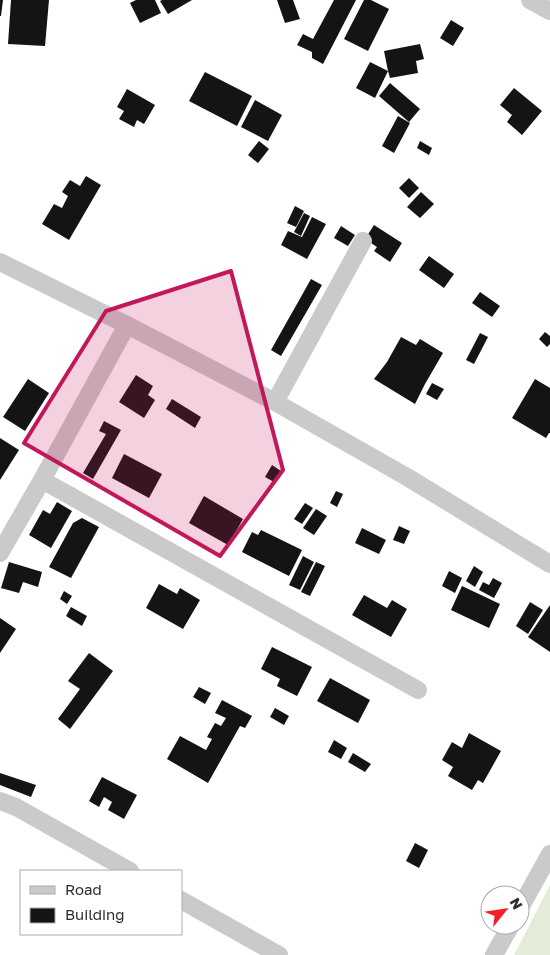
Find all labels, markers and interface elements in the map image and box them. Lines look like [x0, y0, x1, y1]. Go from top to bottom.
legend [20, 870, 182, 935]
text: Road [65, 880, 102, 898]
north arrow [480, 885, 530, 935]
text: N [507, 894, 527, 912]
text: Building [65, 905, 125, 923]

